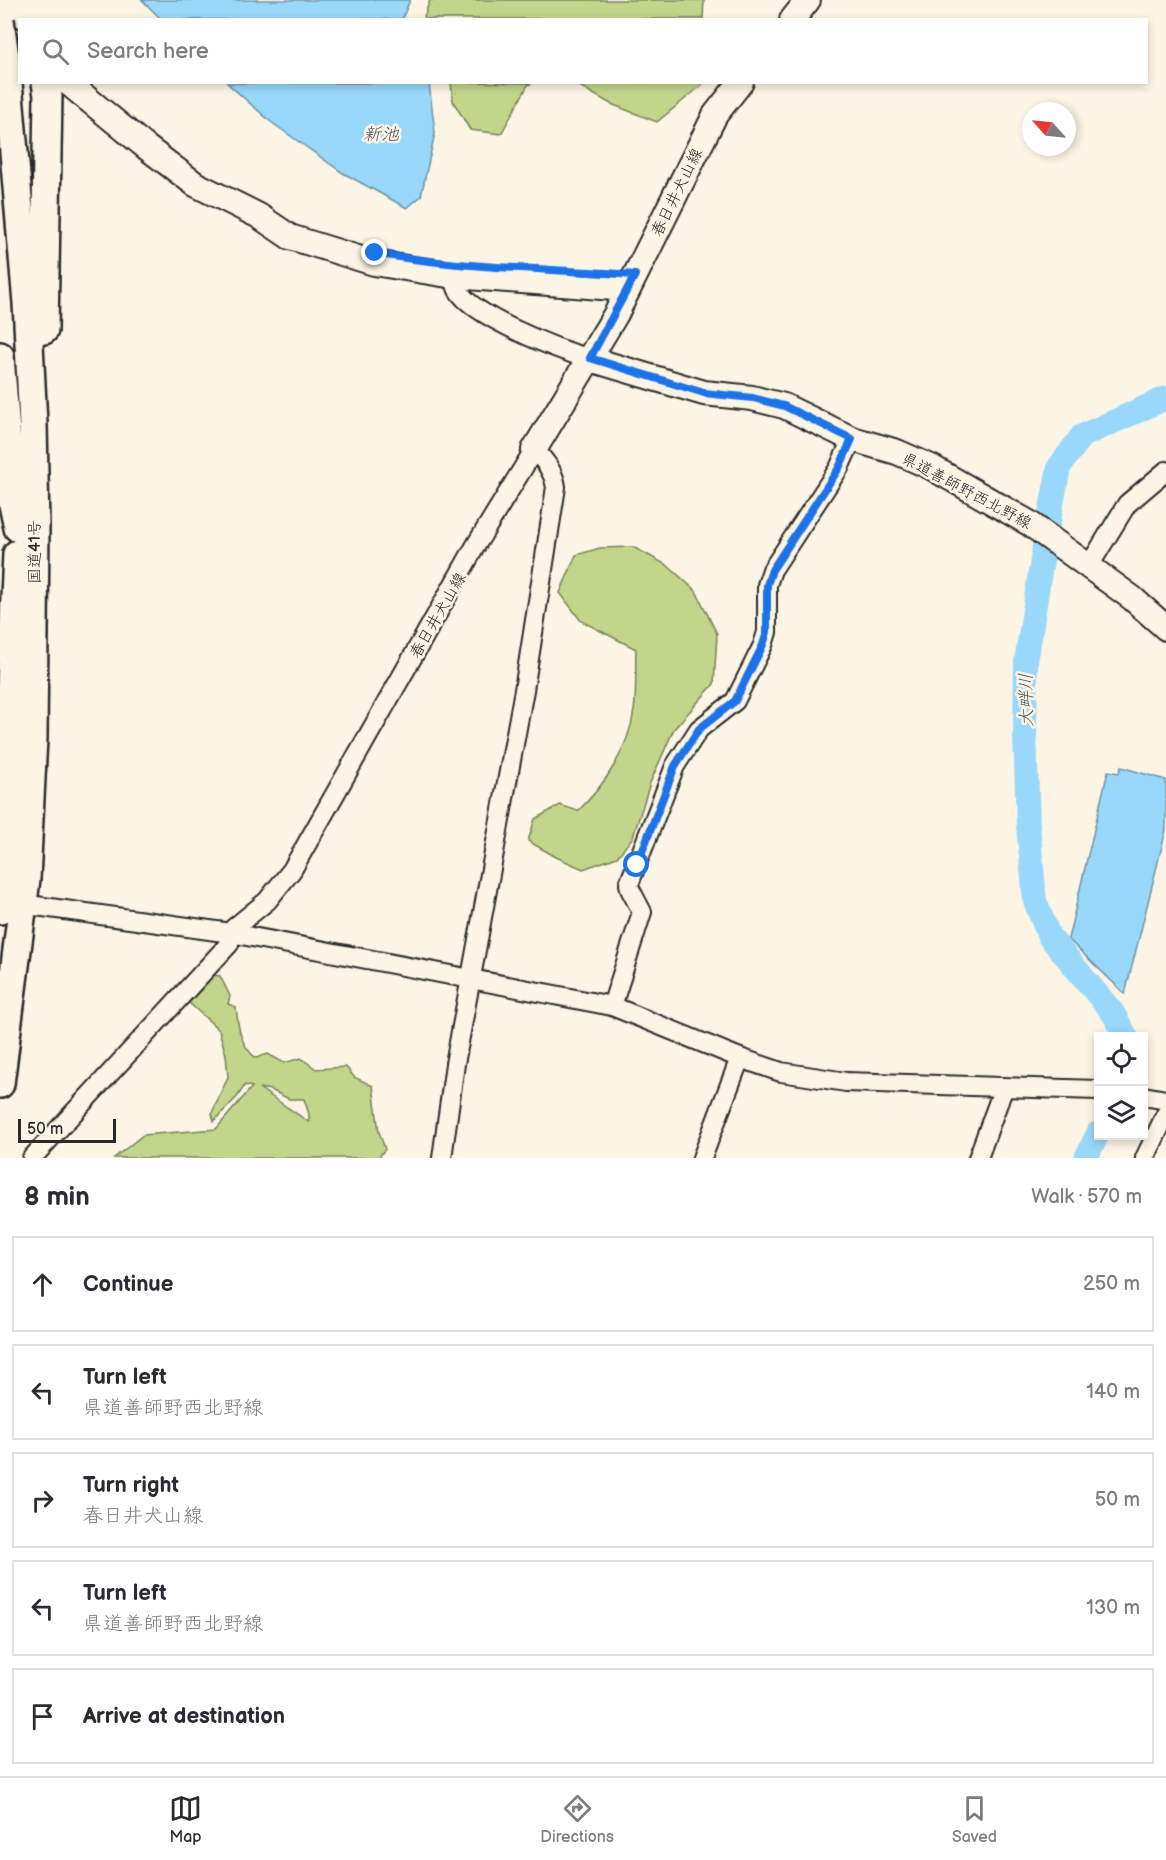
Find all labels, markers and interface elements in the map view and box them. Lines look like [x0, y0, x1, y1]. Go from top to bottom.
search box [18, 18, 1148, 84]
icon: search [39, 35, 72, 68]
text: Search here [87, 38, 209, 65]
north arrow [1022, 102, 1076, 156]
water label: 新池 [363, 124, 400, 145]
street label: 春日井犬山線 [648, 145, 707, 240]
route end [361, 239, 387, 265]
street label: 県道善師野西北野線 [898, 449, 1034, 534]
street label: 国道41号 [26, 520, 45, 584]
street label: 春日井犬山線 [406, 569, 471, 662]
water label: 大畔川 [1016, 673, 1037, 727]
route start [623, 851, 649, 877]
map controls [1094, 1032, 1148, 1140]
button: locate [1094, 1032, 1148, 1086]
button: layers [1094, 1086, 1148, 1140]
scale bar [18, 1116, 116, 1144]
text: 50 m [27, 1120, 63, 1139]
text: 8 min [24, 1182, 90, 1213]
text: Walk · 570 m [1031, 1185, 1142, 1209]
icon: ahead [26, 1268, 59, 1301]
text: Continue [83, 1271, 173, 1298]
text: 250 m [1083, 1272, 1140, 1296]
text: Turn left [83, 1364, 167, 1391]
icon: left [26, 1376, 59, 1409]
text: 140 m [1086, 1380, 1140, 1404]
text: 県道善師野西北野線 [83, 1396, 263, 1420]
text: Turn right [83, 1472, 179, 1499]
icon: right [26, 1484, 59, 1517]
text: 50 m [1095, 1488, 1140, 1512]
text: 春日井犬山線 [83, 1504, 203, 1528]
text: Turn left [83, 1580, 167, 1607]
icon: left [26, 1592, 59, 1625]
text: 130 m [1086, 1596, 1140, 1620]
text: 県道善師野西北野線 [83, 1612, 263, 1636]
icon: arrive [26, 1700, 59, 1733]
text: Arrive at destination [83, 1703, 285, 1730]
tab: Map [169, 1792, 202, 1847]
tab: Directions [540, 1792, 614, 1847]
tab: Saved [952, 1792, 997, 1847]

